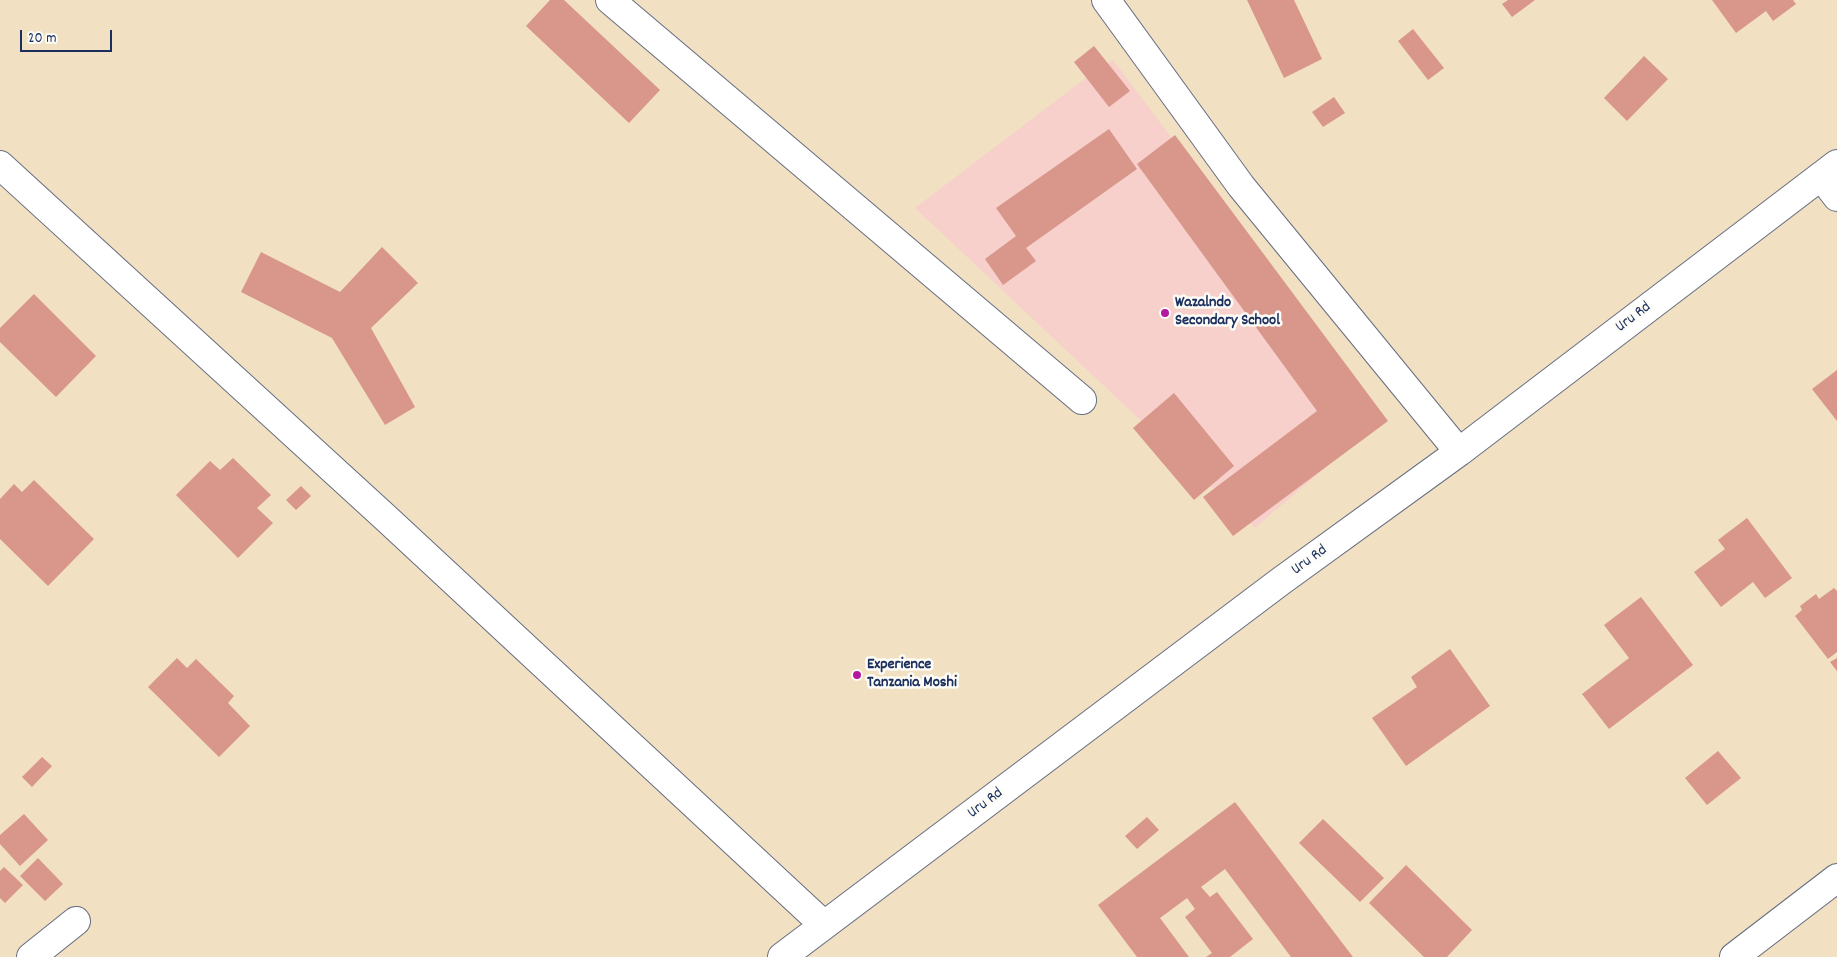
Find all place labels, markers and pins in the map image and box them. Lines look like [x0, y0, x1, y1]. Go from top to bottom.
place label: Wazalndo Secondary School [1175, 294, 1280, 332]
marker: Wazalndo Secondary School [1159, 307, 1171, 319]
place label: Experience Tanzania Moshi [867, 656, 957, 694]
marker: Experience Tanzania Moshi [851, 669, 863, 681]

